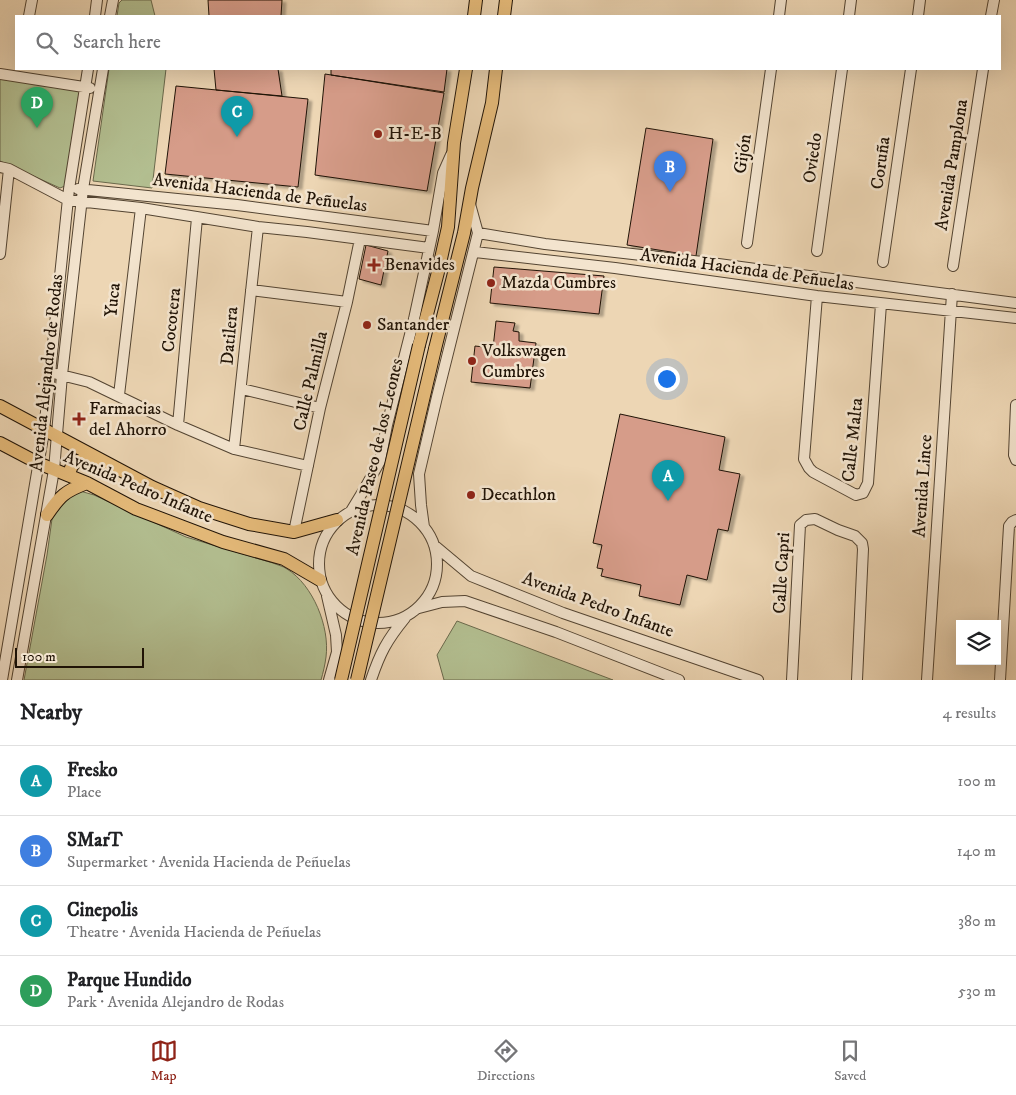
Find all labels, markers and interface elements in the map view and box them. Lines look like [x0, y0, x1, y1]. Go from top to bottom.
search box [15, 15, 1001, 70]
icon: search [33, 29, 61, 57]
text: Search here [73, 31, 161, 54]
pin: D [21, 87, 53, 128]
pin: C [221, 96, 253, 137]
street label: Avenida Pamplona [931, 97, 973, 232]
place label: H-E-B [388, 123, 442, 145]
marker: H-E-B [372, 128, 384, 140]
street label: Oviedo [799, 131, 827, 185]
street label: Gijón [729, 132, 757, 175]
street label: Coruña [866, 135, 896, 191]
pin: B [654, 151, 686, 192]
street label: Avenida Hacienda de Peñuelas [152, 169, 368, 217]
street label: Avenida Hacienda de Peñuelas [639, 244, 855, 296]
place label: Benavides [384, 254, 455, 276]
marker: Benavides [368, 259, 380, 271]
place label: Mazda Cumbres [501, 272, 616, 294]
street label: Avenida Alejandro de Rodas [26, 273, 68, 473]
marker: Mazda Cumbres [485, 277, 497, 289]
street label: Yuca [100, 281, 126, 318]
street label: Cocotera [158, 286, 186, 353]
street label: Datilera [216, 305, 244, 366]
place label: Santander [377, 314, 450, 336]
marker: Santander [361, 319, 373, 331]
street label: Calle Palmilla [289, 329, 333, 433]
place label: Volkswagen Cumbres [481, 340, 567, 383]
marker: Volkswagen Cumbres [466, 355, 478, 367]
street label: Avenida Paseo de los Leones [342, 356, 408, 558]
your location [654, 366, 680, 392]
street label: Calle Malta [838, 396, 868, 483]
place label: Farmacias del Ahorro [89, 398, 167, 441]
marker: Farmacias del Ahorro [73, 413, 85, 425]
street label: Avenida Lince [908, 434, 938, 538]
street label: Avenida Pedro Infante [60, 446, 216, 528]
pin: A [652, 460, 684, 501]
place label: Decathlon [481, 484, 557, 506]
marker: Decathlon [465, 489, 477, 501]
street label: Calle Capri [769, 532, 795, 614]
street label: Avenida Pedro Infante [519, 567, 677, 643]
map controls [956, 620, 1001, 665]
button: layers [956, 620, 1001, 665]
scale bar [15, 645, 144, 668]
text: 100 m [22, 648, 56, 666]
text: Nearby [20, 700, 82, 726]
text: 4 results [943, 703, 996, 723]
text: Fresko [67, 759, 117, 782]
text: A [31, 771, 41, 791]
text: 100 m [958, 771, 996, 791]
text: Place [67, 782, 101, 802]
text: SMarT [67, 829, 123, 852]
text: B [31, 841, 41, 861]
text: 140 m [957, 841, 996, 861]
text: Supermarket · Avenida Hacienda de Peñuelas [67, 852, 351, 872]
text: Cinepolis [67, 899, 138, 922]
text: C [31, 911, 41, 931]
text: 380 m [958, 911, 996, 931]
text: Theatre · Avenida Hacienda de Peñuelas [67, 922, 321, 942]
text: Parque Hundido [67, 969, 191, 992]
text: D [30, 981, 42, 1001]
text: 530 m [958, 981, 996, 1001]
text: Park · Avenida Alejandro de Rodas [67, 992, 284, 1012]
tab: Map [150, 1037, 178, 1085]
tab: Directions [477, 1037, 535, 1085]
tab: Saved [834, 1037, 866, 1085]

